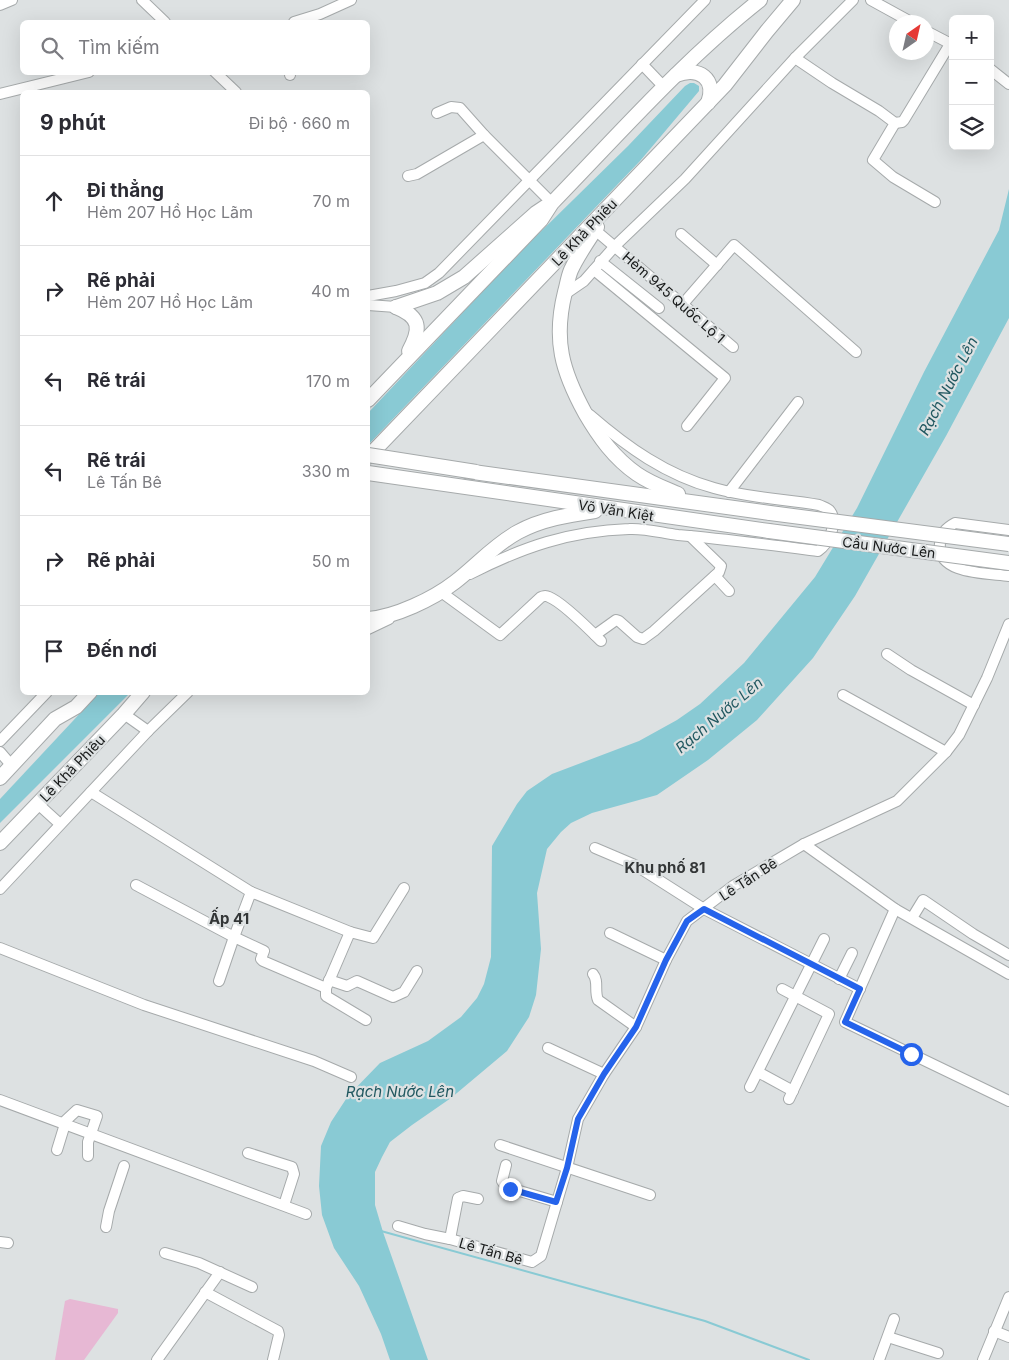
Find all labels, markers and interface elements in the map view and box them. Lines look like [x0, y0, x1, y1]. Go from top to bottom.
north arrow [889, 15, 934, 60]
map controls [949, 15, 994, 150]
button: + [949, 15, 994, 60]
search box [20, 20, 370, 75]
icon: search [38, 34, 66, 62]
text: Tìm kiếm [78, 36, 160, 59]
button: − [949, 60, 994, 105]
button: layers [949, 105, 994, 150]
text: 9 phút [40, 110, 106, 135]
text: Đi bộ · 660 m [249, 113, 350, 133]
text: Đi thẳng [87, 179, 164, 202]
icon: ahead [40, 187, 68, 215]
text: 70 m [313, 191, 350, 211]
street label: Lê Khả Phiêu [548, 195, 620, 269]
text: Hẻm 207 Hồ Học Lãm [87, 202, 253, 222]
street label: Hẻm 945 Quốc Lộ 1 [619, 248, 729, 346]
text: Rẽ phải [87, 269, 155, 292]
icon: right [40, 277, 68, 305]
text: 40 m [311, 281, 350, 301]
text: Hẻm 207 Hồ Học Lãm [87, 292, 253, 312]
water label: Rạch Nước Lên [914, 334, 982, 438]
icon: left [40, 367, 68, 395]
text: Rẽ trái [87, 369, 146, 392]
text: 170 m [306, 371, 350, 391]
text: Rẽ trái [87, 449, 146, 472]
icon: left [40, 457, 68, 485]
text: 330 m [302, 461, 350, 481]
text: Lê Tấn Bê [87, 472, 162, 492]
street label: Võ Văn Kiệt [577, 496, 655, 524]
street label: Cầu Nước Lên [841, 533, 937, 561]
icon: right [40, 547, 68, 575]
text: Rẽ phải [87, 549, 155, 572]
text: 50 m [312, 551, 350, 571]
icon: arrive [40, 637, 68, 665]
text: Đến nơi [87, 639, 157, 662]
water label: Rạch Nước Lên [671, 673, 767, 757]
street label: Lê Khả Phiêu [36, 731, 108, 805]
street label: Lê Tấn Bê [716, 854, 780, 904]
district label: Khu phố 81 [625, 858, 705, 877]
district label: Ấp 41 [209, 907, 249, 928]
route start [900, 1043, 923, 1066]
water label: Rạch Nước Lên [346, 1082, 454, 1101]
route end [499, 1178, 522, 1201]
street label: Lê Tấn Bê [457, 1234, 525, 1268]

